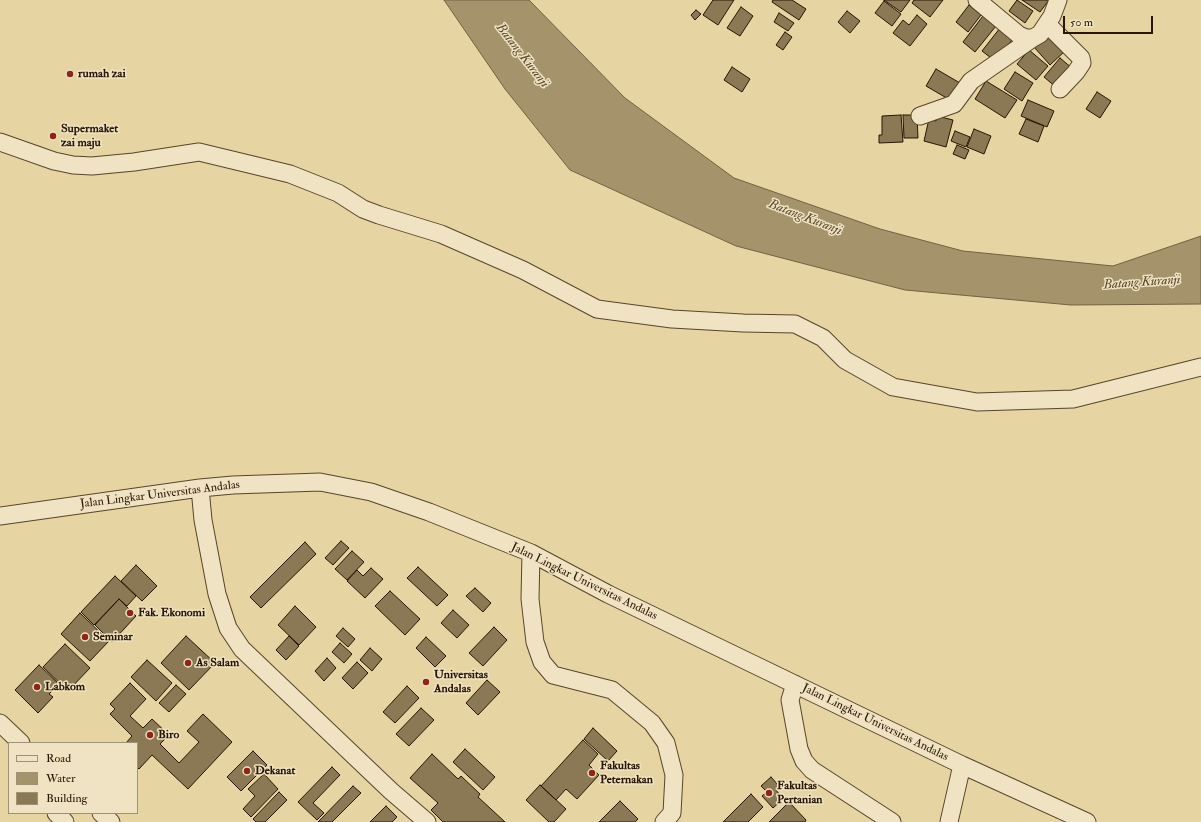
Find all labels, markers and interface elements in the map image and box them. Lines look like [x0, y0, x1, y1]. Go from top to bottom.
scale bar [1065, 8, 1155, 34]
text: 50 m [1070, 15, 1093, 30]
water label: Batang Kuranji [492, 21, 552, 91]
place label: rumah zai [78, 67, 126, 81]
marker: rumah zai [65, 69, 75, 79]
place label: Supermaket zai maju [61, 122, 118, 150]
marker: Supermaket zai maju [48, 131, 58, 141]
water label: Batang Kuranji [766, 197, 844, 239]
water label: Batang Kuranji [1103, 273, 1181, 293]
street label: Jalan Lingkar Universitas Andalas [79, 478, 241, 512]
street label: Jalan Lingkar Universitas Andalas [509, 540, 659, 624]
place label: Fak. Ekonomi [138, 606, 205, 620]
marker: Fak. Ekonomi [125, 608, 135, 618]
place label: Seminar [93, 630, 133, 644]
marker: Seminar [80, 632, 90, 642]
place label: As Salam [196, 656, 239, 670]
marker: As Salam [183, 658, 193, 668]
place label: Universitas Andalas [434, 668, 488, 696]
marker: Universitas Andalas [421, 677, 431, 687]
place label: Labkom [45, 680, 85, 694]
street label: Jalan Lingkar Universitas Andalas [800, 681, 950, 765]
marker: Labkom [32, 682, 42, 692]
place label: Biro [158, 728, 179, 742]
marker: Biro [145, 730, 155, 740]
legend [8, 742, 138, 814]
text: Road [46, 751, 71, 766]
place label: Fakultas Peternakan [600, 759, 653, 787]
place label: Dekanat [255, 764, 295, 778]
marker: Dekanat [242, 766, 252, 776]
marker: Fakultas Peternakan [587, 768, 597, 778]
text: Water [46, 771, 75, 786]
place label: Fakultas Pertanian [777, 779, 823, 807]
marker: Fakultas Pertanian [764, 788, 774, 798]
text: Building [46, 791, 87, 806]

